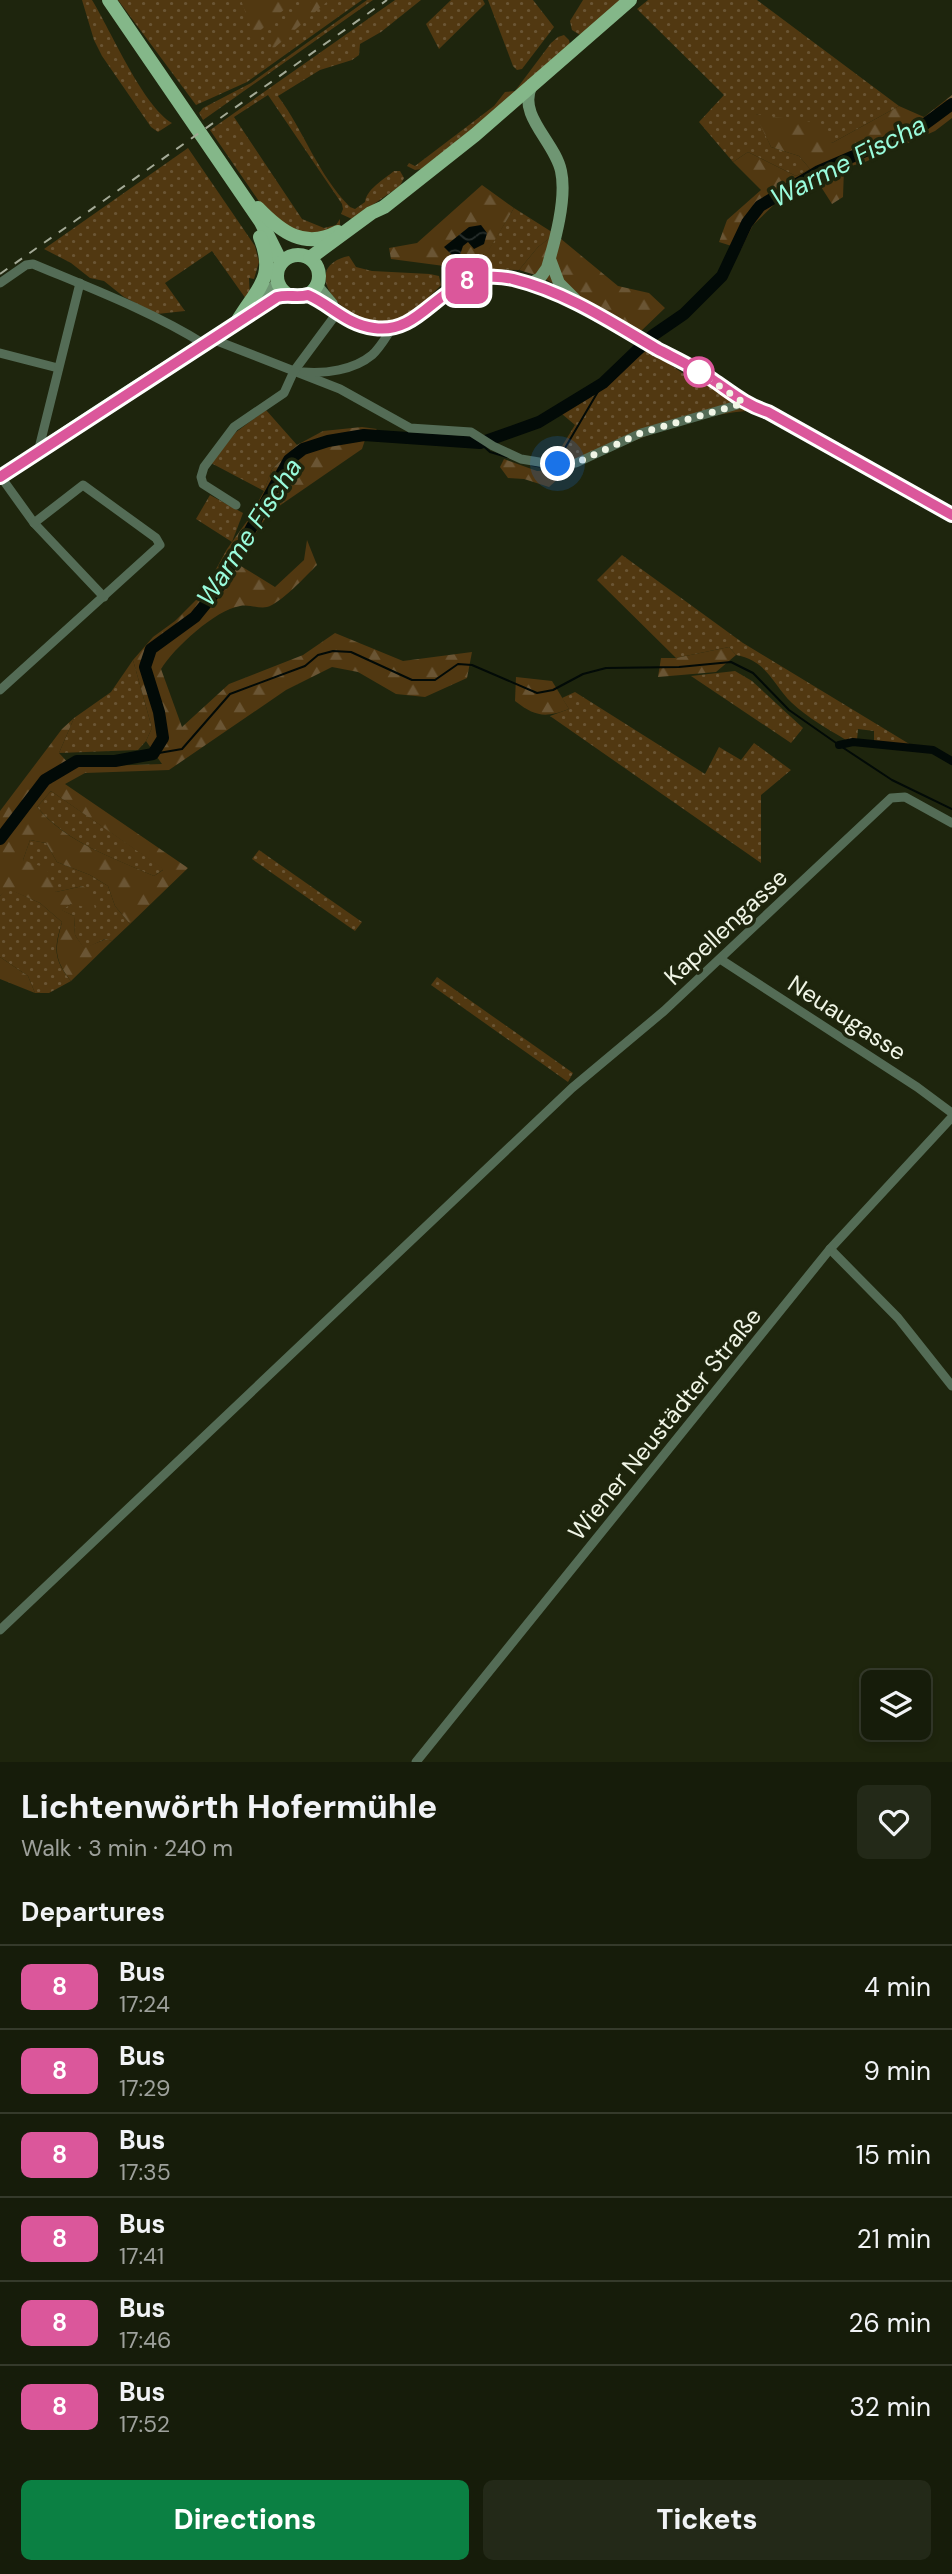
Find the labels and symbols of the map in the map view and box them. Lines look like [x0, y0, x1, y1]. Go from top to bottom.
water label: Warme Fischa [764, 107, 932, 215]
line badge: 8 [444, 258, 490, 304]
unlabelled marker [684, 357, 714, 387]
your location [540, 446, 575, 481]
water label: Warme Fischa [188, 451, 310, 613]
street label: Kapellengasse [657, 862, 794, 992]
street label: Neuaugasse [782, 968, 912, 1067]
street label: Wiener Neustädter Straße [561, 1301, 768, 1546]

